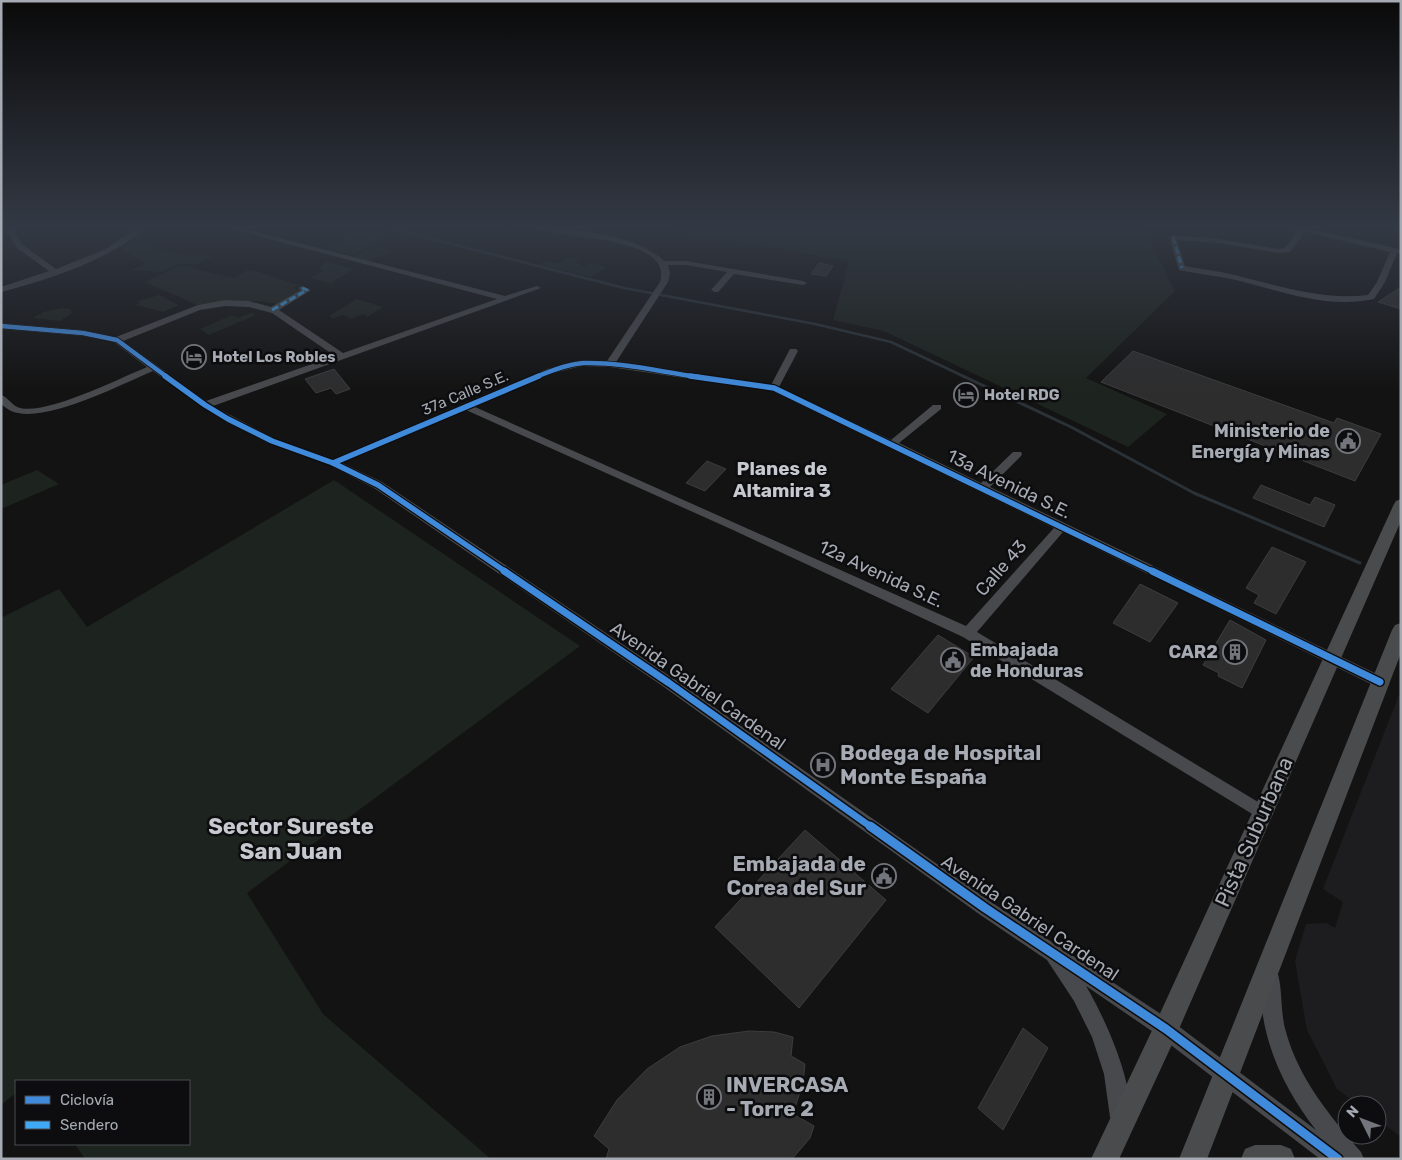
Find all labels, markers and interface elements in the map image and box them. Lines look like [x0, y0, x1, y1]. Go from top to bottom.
hotel icon: Hotel Los Robles [181, 344, 207, 370]
place label: Hotel Los Robles [212, 348, 336, 366]
street label: 37a Calle S.E. [419, 367, 511, 419]
hotel icon: Hotel RDG [953, 382, 979, 408]
place label: Hotel RDG [984, 386, 1060, 404]
place label: Ministerio de Energía y Minas [1191, 420, 1330, 463]
public building icon: Ministerio de Energía y Minas [1335, 428, 1361, 454]
street label: 13a Avenida S.E. [944, 445, 1074, 523]
district label: Planes de Altamira 3 [733, 457, 831, 502]
street label: Calle 43 [971, 535, 1031, 601]
street label: 12a Avenida S.E. [815, 536, 947, 612]
street label: Avenida Gabriel Cardenal [606, 617, 790, 755]
place label: Embajada de Honduras [970, 639, 1083, 682]
building icon: CAR2 [1222, 639, 1248, 665]
place label: CAR2 [1169, 641, 1218, 663]
public building icon: Embajada de Honduras [940, 647, 966, 673]
place label: Bodega de Hospital Monte España [840, 740, 1041, 789]
hospital icon: Bodega de Hospital Monte España [810, 752, 836, 778]
street label: Pista Suburbana [1209, 753, 1298, 911]
district label: Sector Sureste San Juan [208, 813, 374, 865]
street label: Avenida Gabriel Cardenal [937, 850, 1123, 986]
place label: Embajada de Corea del Sur [727, 851, 866, 900]
public building icon: Embajada de Corea del Sur [871, 863, 897, 889]
place label: INVERCASA - Torre 2 [726, 1072, 848, 1121]
legend [15, 1080, 190, 1145]
building icon: INVERCASA - Torre 2 [696, 1084, 722, 1110]
text: Ciclovía [60, 1091, 114, 1109]
north arrow [1337, 1095, 1387, 1145]
text: N [1343, 1102, 1362, 1121]
text: Sendero [60, 1116, 118, 1134]

